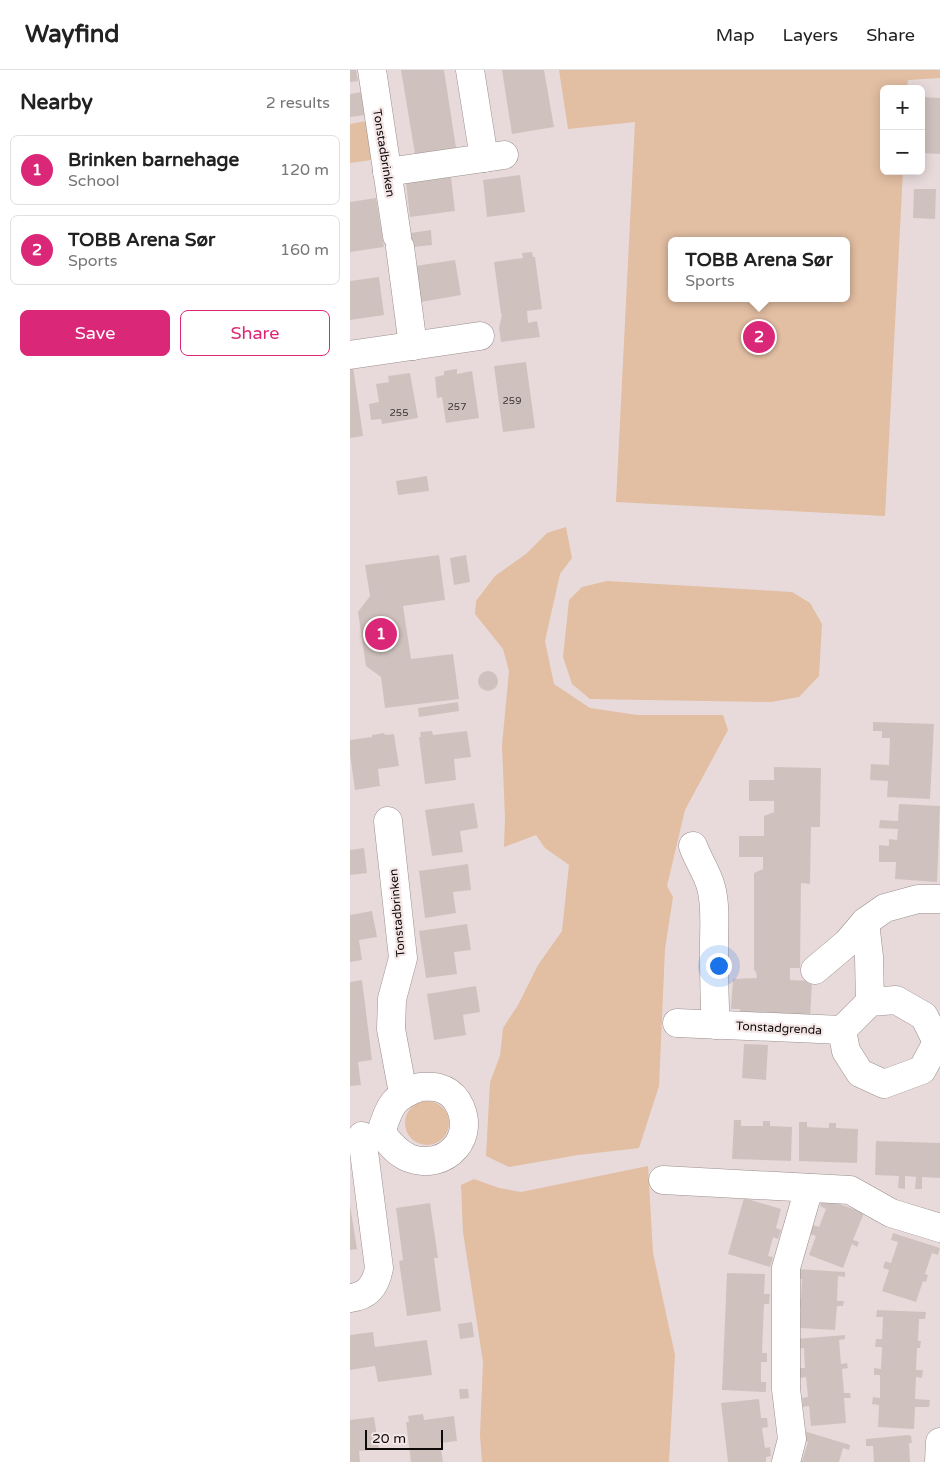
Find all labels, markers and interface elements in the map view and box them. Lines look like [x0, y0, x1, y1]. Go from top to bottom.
text: Wayfind [25, 20, 120, 49]
text: Map [716, 24, 755, 46]
text: Layers [783, 24, 838, 46]
text: Share [866, 24, 915, 46]
map controls [880, 85, 925, 175]
button: + [880, 85, 925, 130]
text: Nearby [20, 90, 93, 115]
text: 2 results [266, 93, 330, 113]
street label: Tonstadbrinken [370, 108, 398, 198]
button: − [880, 130, 925, 175]
text: Brinken barnehage [68, 149, 239, 171]
text: 1 [32, 160, 42, 180]
text: 120 m [280, 160, 329, 180]
text: School [68, 171, 120, 191]
text: TOBB Arena Sør [68, 229, 215, 251]
popup [668, 237, 850, 302]
text: 2 [32, 240, 42, 260]
text: 160 m [280, 240, 329, 260]
text: TOBB Arena Sør [685, 249, 833, 271]
text: Sports [68, 251, 117, 271]
text: Sports [685, 271, 735, 291]
button: Save [20, 310, 170, 356]
button: Share [180, 310, 330, 356]
pin: 2 [743, 318, 775, 356]
house number: 259 [503, 395, 521, 407]
house number: 257 [448, 401, 466, 413]
house number: 255 [390, 407, 408, 419]
pin: 1 [365, 615, 397, 653]
street label: Tonstadbrinken [386, 868, 408, 958]
your location [706, 953, 732, 979]
street label: Tonstadgrenda [736, 1019, 822, 1037]
scale bar [365, 1427, 442, 1450]
text: 20 m [372, 1430, 406, 1447]

